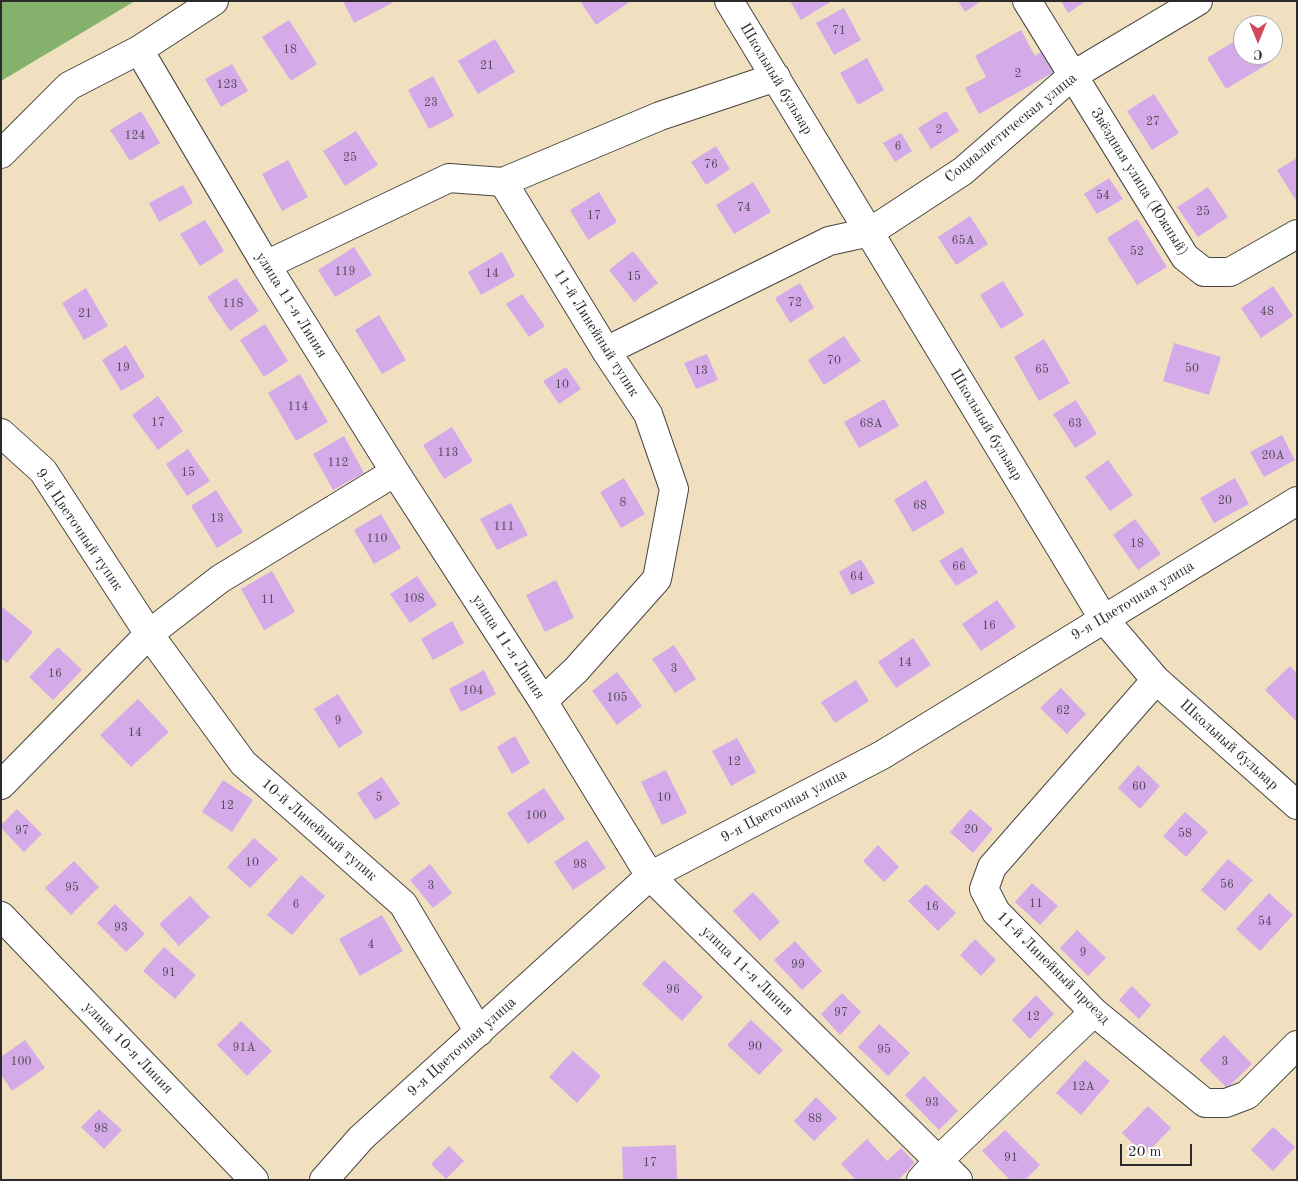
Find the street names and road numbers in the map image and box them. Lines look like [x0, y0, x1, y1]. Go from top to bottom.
street label: Школьный бульвар [736, 20, 816, 138]
street label: Социалистическая улица [941, 69, 1081, 187]
street label: Звёздная улица (Южный) [1086, 105, 1192, 259]
street label: улица 11-я Линия [251, 249, 331, 361]
street label: 11-й Линейный тупик [549, 266, 643, 400]
street label: Школьный бульвар [946, 366, 1026, 484]
street label: 9-й Цветочный тупик [31, 465, 127, 595]
street label: 9-я Цветочная улица [1068, 557, 1198, 645]
street label: улица 11-я Линия [467, 591, 549, 703]
street label: Школьный бульвар [1176, 696, 1282, 794]
street label: 9-я Цветочная улица [718, 765, 850, 847]
street label: 10-й Линейный тупик [257, 775, 381, 885]
street label: 11-й Линейный проезд [993, 908, 1113, 1028]
street label: улица 11-я Линия [697, 922, 797, 1020]
street label: 9-я Цветочная улица [404, 993, 520, 1101]
street label: улица 10-я Линия [79, 998, 177, 1098]

